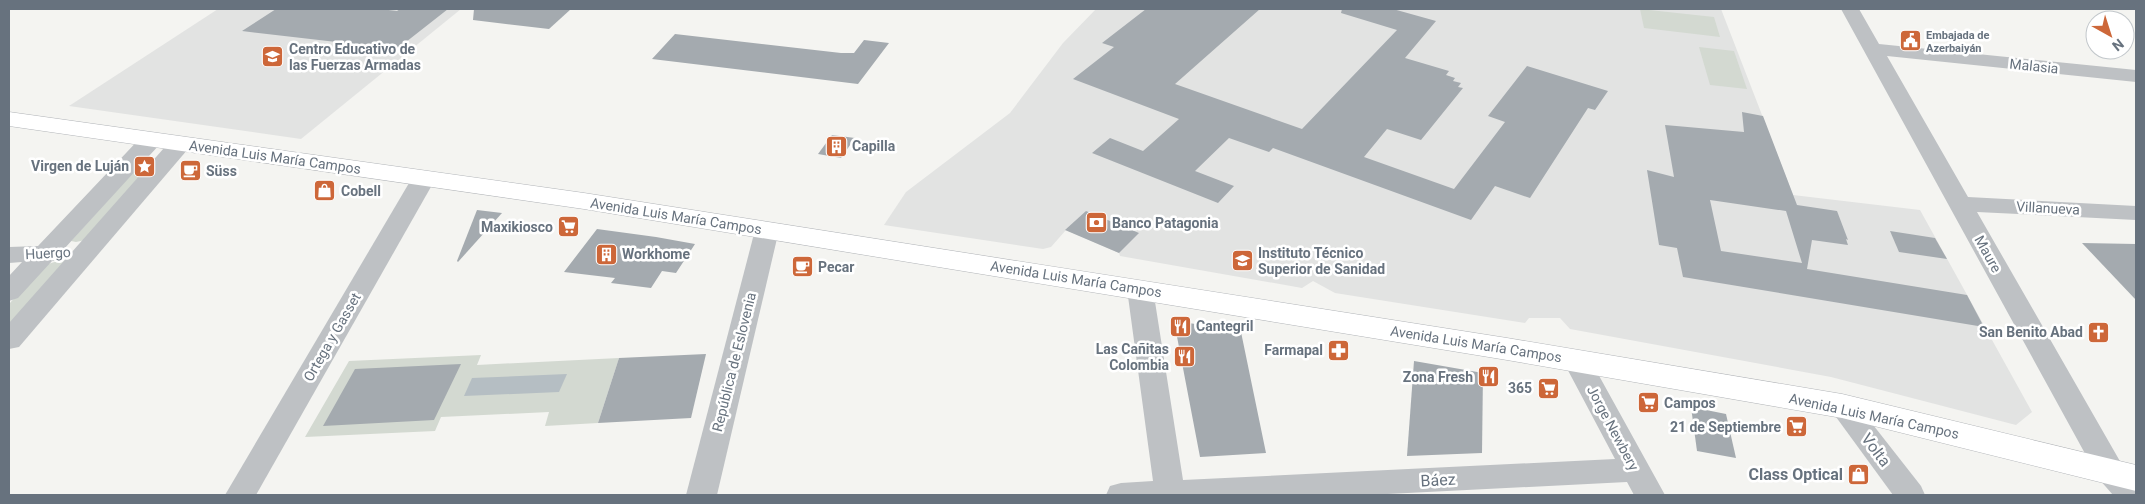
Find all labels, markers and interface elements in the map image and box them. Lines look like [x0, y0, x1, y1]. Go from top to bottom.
north arrow [2085, 10, 2135, 60]
public building icon: Embajada de Azerbaiyán [1898, 29, 1922, 53]
place label: Embajada de Azerbaiyán [1926, 29, 1990, 55]
text: N [2109, 36, 2127, 54]
place label: Centro Educativo de las Fuerzas Armadas [289, 41, 421, 73]
school or university icon: Centro Educativo de las Fuerzas Armadas [261, 45, 285, 69]
street label: Malasia [2009, 55, 2059, 77]
building icon: Capilla [824, 134, 848, 158]
street label: Avenida Luis María Campos [188, 137, 362, 177]
place label: Capilla [852, 138, 896, 154]
place icon: Virgen de Luján [133, 154, 157, 178]
place label: Virgen de Luján [31, 158, 129, 174]
cafe icon: Süss [178, 159, 202, 183]
place label: Süss [206, 163, 237, 179]
shop icon: Cobell [313, 179, 337, 203]
place label: Cobell [341, 183, 381, 199]
street label: Avenida Luis María Campos [589, 195, 763, 237]
street label: Villanueva [2016, 198, 2080, 218]
bank icon: Banco Patagonia [1084, 211, 1108, 235]
supermarket icon: Maxikiosco [557, 215, 581, 239]
place label: Banco Patagonia [1112, 215, 1219, 231]
place label: Maxikiosco [481, 219, 553, 235]
street label: Maure [1971, 233, 2005, 275]
building icon: Workhome [594, 242, 618, 266]
street label: Huergo [25, 244, 71, 262]
place label: Instituto Técnico Superior de Sanidad [1258, 245, 1385, 277]
place label: Workhome [622, 246, 690, 262]
school or university icon: Instituto Técnico Superior de Sanidad [1230, 249, 1254, 273]
cafe icon: Pecar [790, 255, 814, 279]
street label: Avenida Luis María Campos [989, 258, 1163, 300]
place label: Pecar [818, 259, 854, 275]
street label: Ortega y Gasset [300, 290, 364, 384]
street label: República de Eslovenia [709, 291, 759, 433]
restaurant icon: Cantegril [1168, 314, 1192, 338]
place label: Cantegril [1196, 318, 1253, 334]
church icon: San Benito Abad [2087, 320, 2111, 344]
street label: Avenida Luis María Campos [1389, 323, 1563, 365]
place label: San Benito Abad [1979, 324, 2083, 340]
pharmacy icon: Farmapal [1327, 338, 1351, 362]
place label: Las Cañitas Colombia [1096, 341, 1170, 373]
place label: Farmapal [1264, 342, 1323, 358]
restaurant icon: Las Cañitas Colombia [1173, 345, 1197, 369]
restaurant icon: Zona Fresh [1477, 365, 1501, 389]
place label: Zona Fresh [1403, 369, 1473, 385]
supermarket icon: 365 [1536, 376, 1560, 400]
place label: 365 [1508, 380, 1532, 396]
street label: Jorge Newbery [1584, 383, 1642, 473]
street label: Avenida Luis María Campos [1788, 390, 1960, 442]
supermarket icon: Campos [1636, 391, 1660, 415]
place label: Campos [1664, 395, 1716, 411]
supermarket icon: 21 de Septiembre [1785, 415, 1809, 439]
place label: 21 de Septiembre [1670, 419, 1781, 435]
street label: Volta [1857, 430, 1895, 470]
shop icon: Class Optical [1847, 462, 1871, 486]
place label: Class Optical [1749, 465, 1843, 484]
street label: Báez [1420, 470, 1456, 490]

